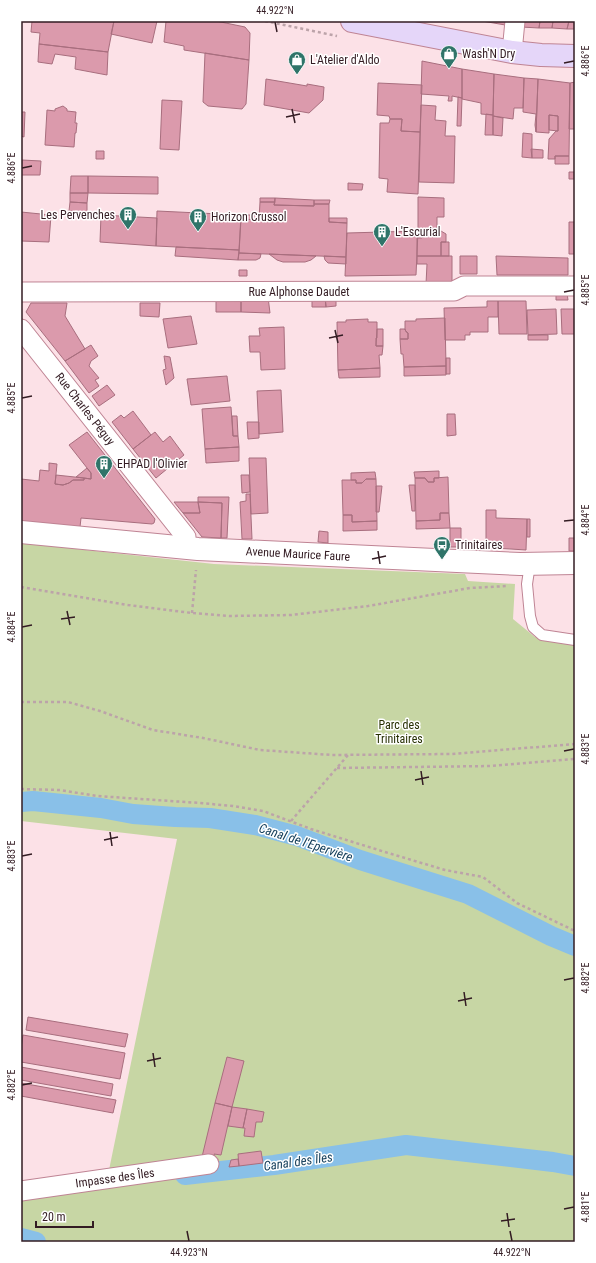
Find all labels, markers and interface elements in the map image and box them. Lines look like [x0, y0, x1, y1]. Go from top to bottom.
text: 44.922°N [256, 5, 294, 16]
shop icon: Wash'N Dry [439, 44, 459, 69]
text: 4.886°E [580, 45, 591, 77]
place label: Wash'N Dry [462, 47, 515, 61]
shop icon: L'Atelier d'Aldo [287, 50, 307, 75]
place label: L'Atelier d'Aldo [310, 53, 380, 67]
text: 4.886°E [6, 152, 17, 184]
building icon: Les Pervenches [118, 205, 138, 230]
building icon: Horizon Crussol [188, 207, 208, 232]
place label: Les Pervenches [41, 208, 115, 222]
place label: Horizon Crussol [211, 210, 287, 224]
building icon: L'Escurial [372, 222, 392, 247]
place label: L'Escurial [395, 225, 441, 239]
text: 4.885°E [580, 274, 591, 306]
street label: Rue Alphonse Daudet [248, 285, 350, 299]
street label: Rue Charles Péguy [52, 370, 118, 448]
text: 4.885°E [6, 382, 17, 414]
building icon: EHPAD l'Olivier [94, 454, 114, 479]
place label: EHPAD l'Olivier [117, 457, 188, 471]
text: 4.884°E [580, 504, 591, 536]
bus stop icon: Trinitaires [432, 535, 452, 560]
place label: Trinitaires [455, 538, 502, 552]
street label: Avenue Maurice Faure [245, 544, 351, 564]
text: 4.884°E [6, 611, 17, 643]
park label: Parc des Trinitaires [375, 718, 423, 746]
text: 4.883°E [580, 733, 591, 765]
water label: Canal de l'Epervière [257, 820, 355, 865]
text: 4.883°E [6, 840, 17, 872]
text: 4.882°E [580, 962, 591, 994]
text: 4.882°E [6, 1069, 17, 1101]
water label: Canal des Îles [262, 1149, 334, 1174]
street label: Impasse des Îles [74, 1165, 155, 1190]
text: 4.881°E [580, 1191, 591, 1223]
scale bar [36, 1203, 93, 1229]
text: 20 m [42, 1210, 66, 1224]
text: 44.923°N [170, 1247, 208, 1258]
text: 44.922°N [493, 1247, 531, 1258]

